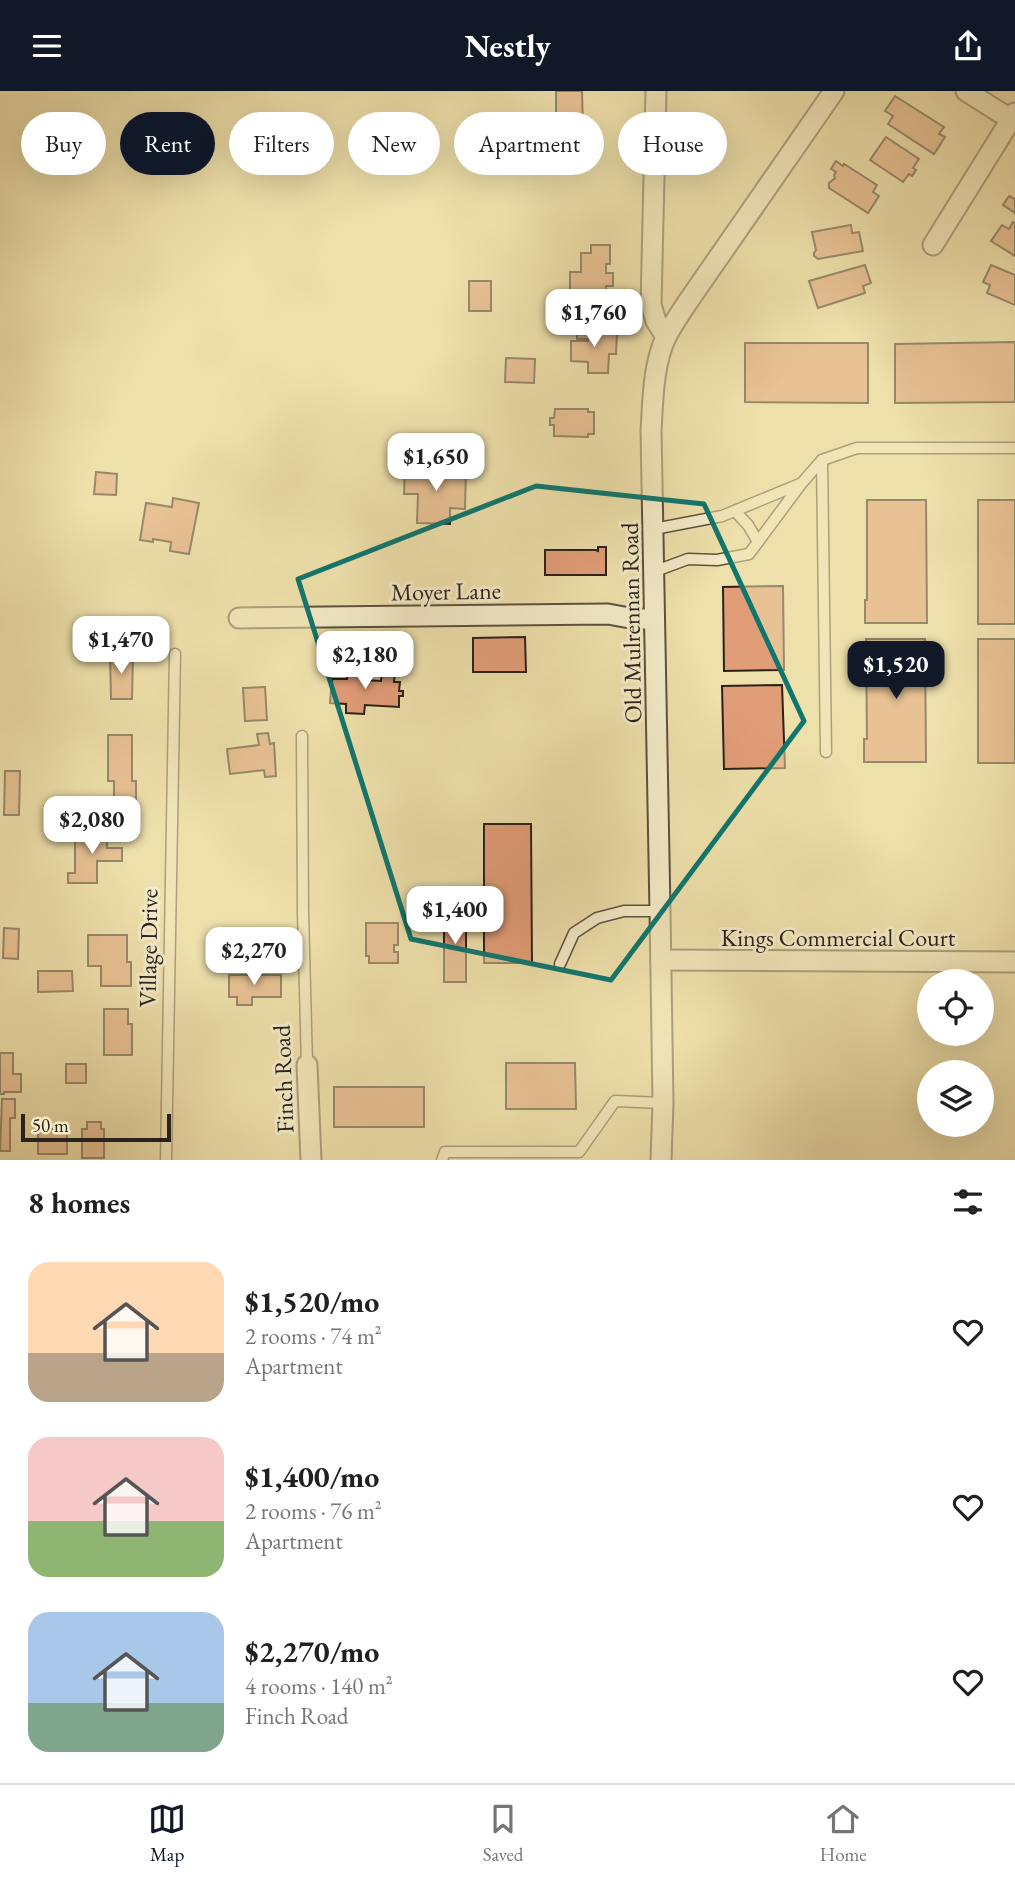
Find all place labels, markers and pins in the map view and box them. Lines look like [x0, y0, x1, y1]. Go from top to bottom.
pin: $1,760 [537, 289, 651, 349]
pin: $1,650 [379, 433, 493, 493]
pin: $1,470 [64, 617, 178, 676]
pin: $2,180 [308, 631, 422, 691]
pin: $1,520 [839, 641, 953, 701]
pin: $2,080 [35, 797, 149, 856]
pin: $1,400 [398, 887, 512, 946]
pin: $2,270 [197, 927, 311, 987]

